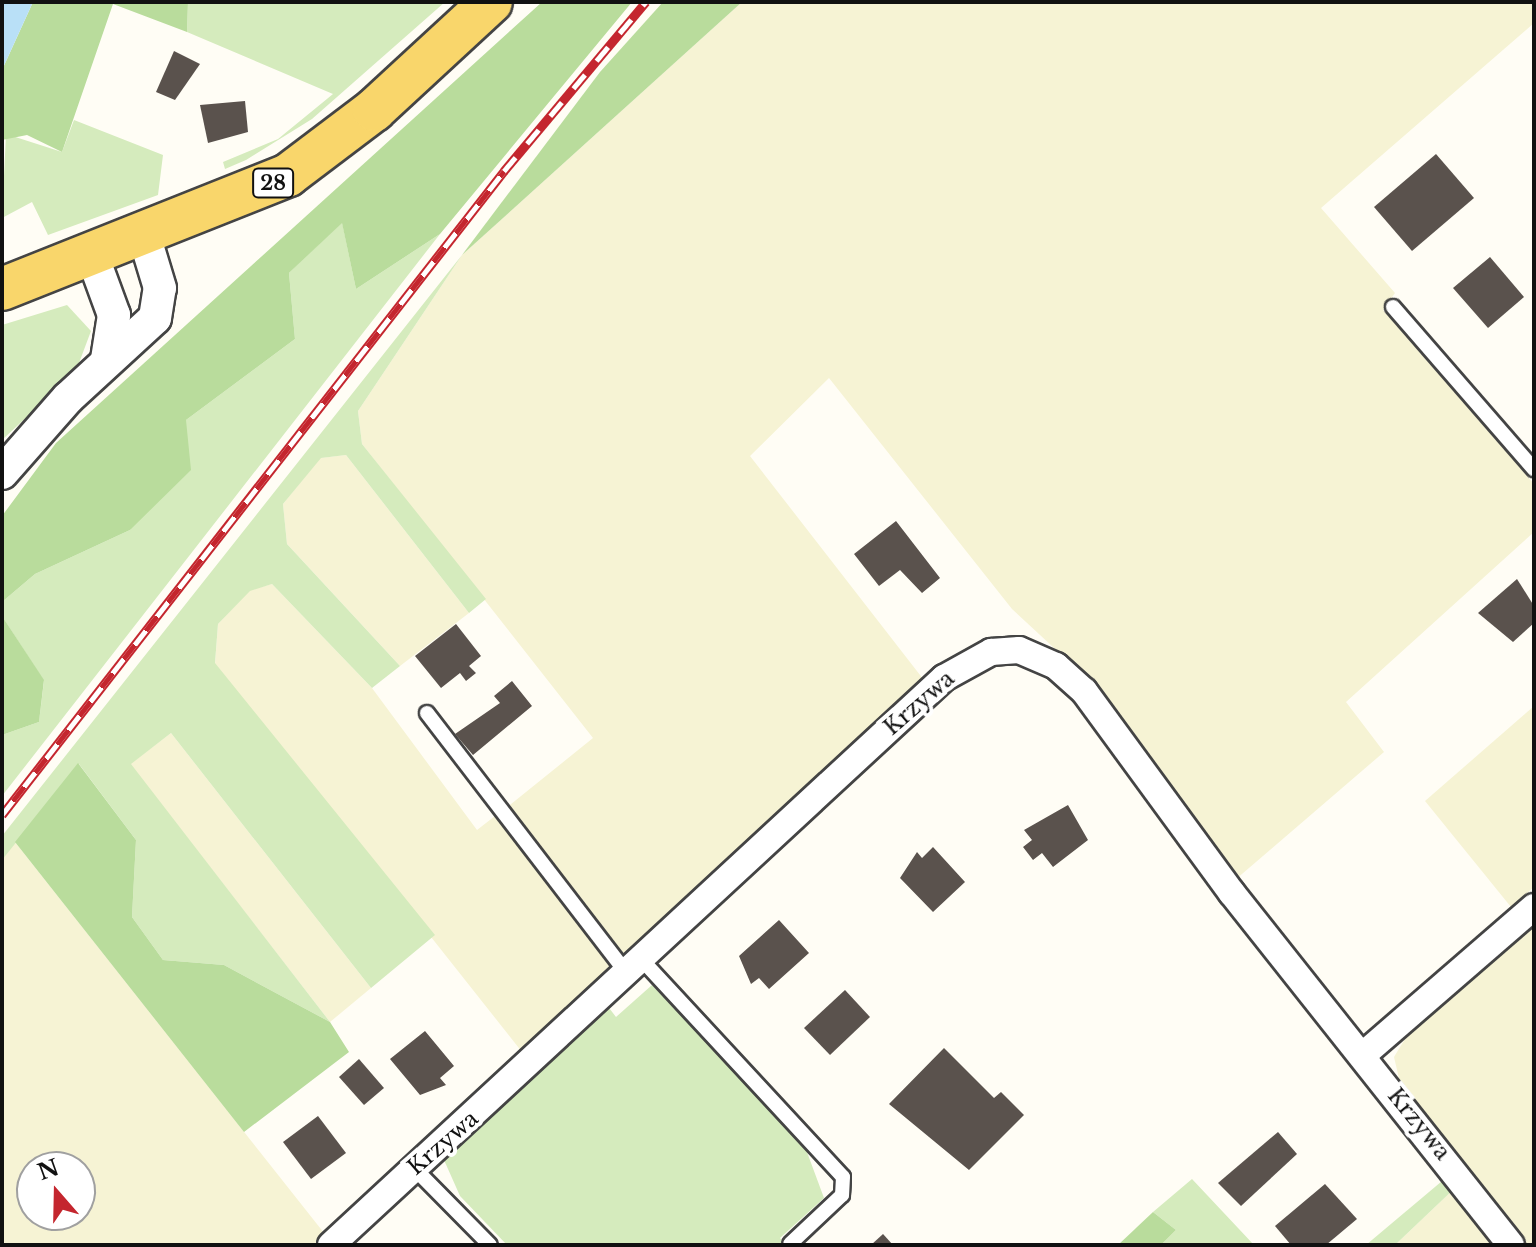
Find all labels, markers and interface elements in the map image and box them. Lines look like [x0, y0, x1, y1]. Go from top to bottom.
road number: 28 [251, 167, 295, 199]
street label: Krzywa [878, 665, 960, 741]
street label: Krzywa [1382, 1083, 1456, 1165]
street label: Krzywa [402, 1105, 484, 1181]
north arrow [16, 1151, 96, 1231]
text: N [34, 1154, 63, 1186]

